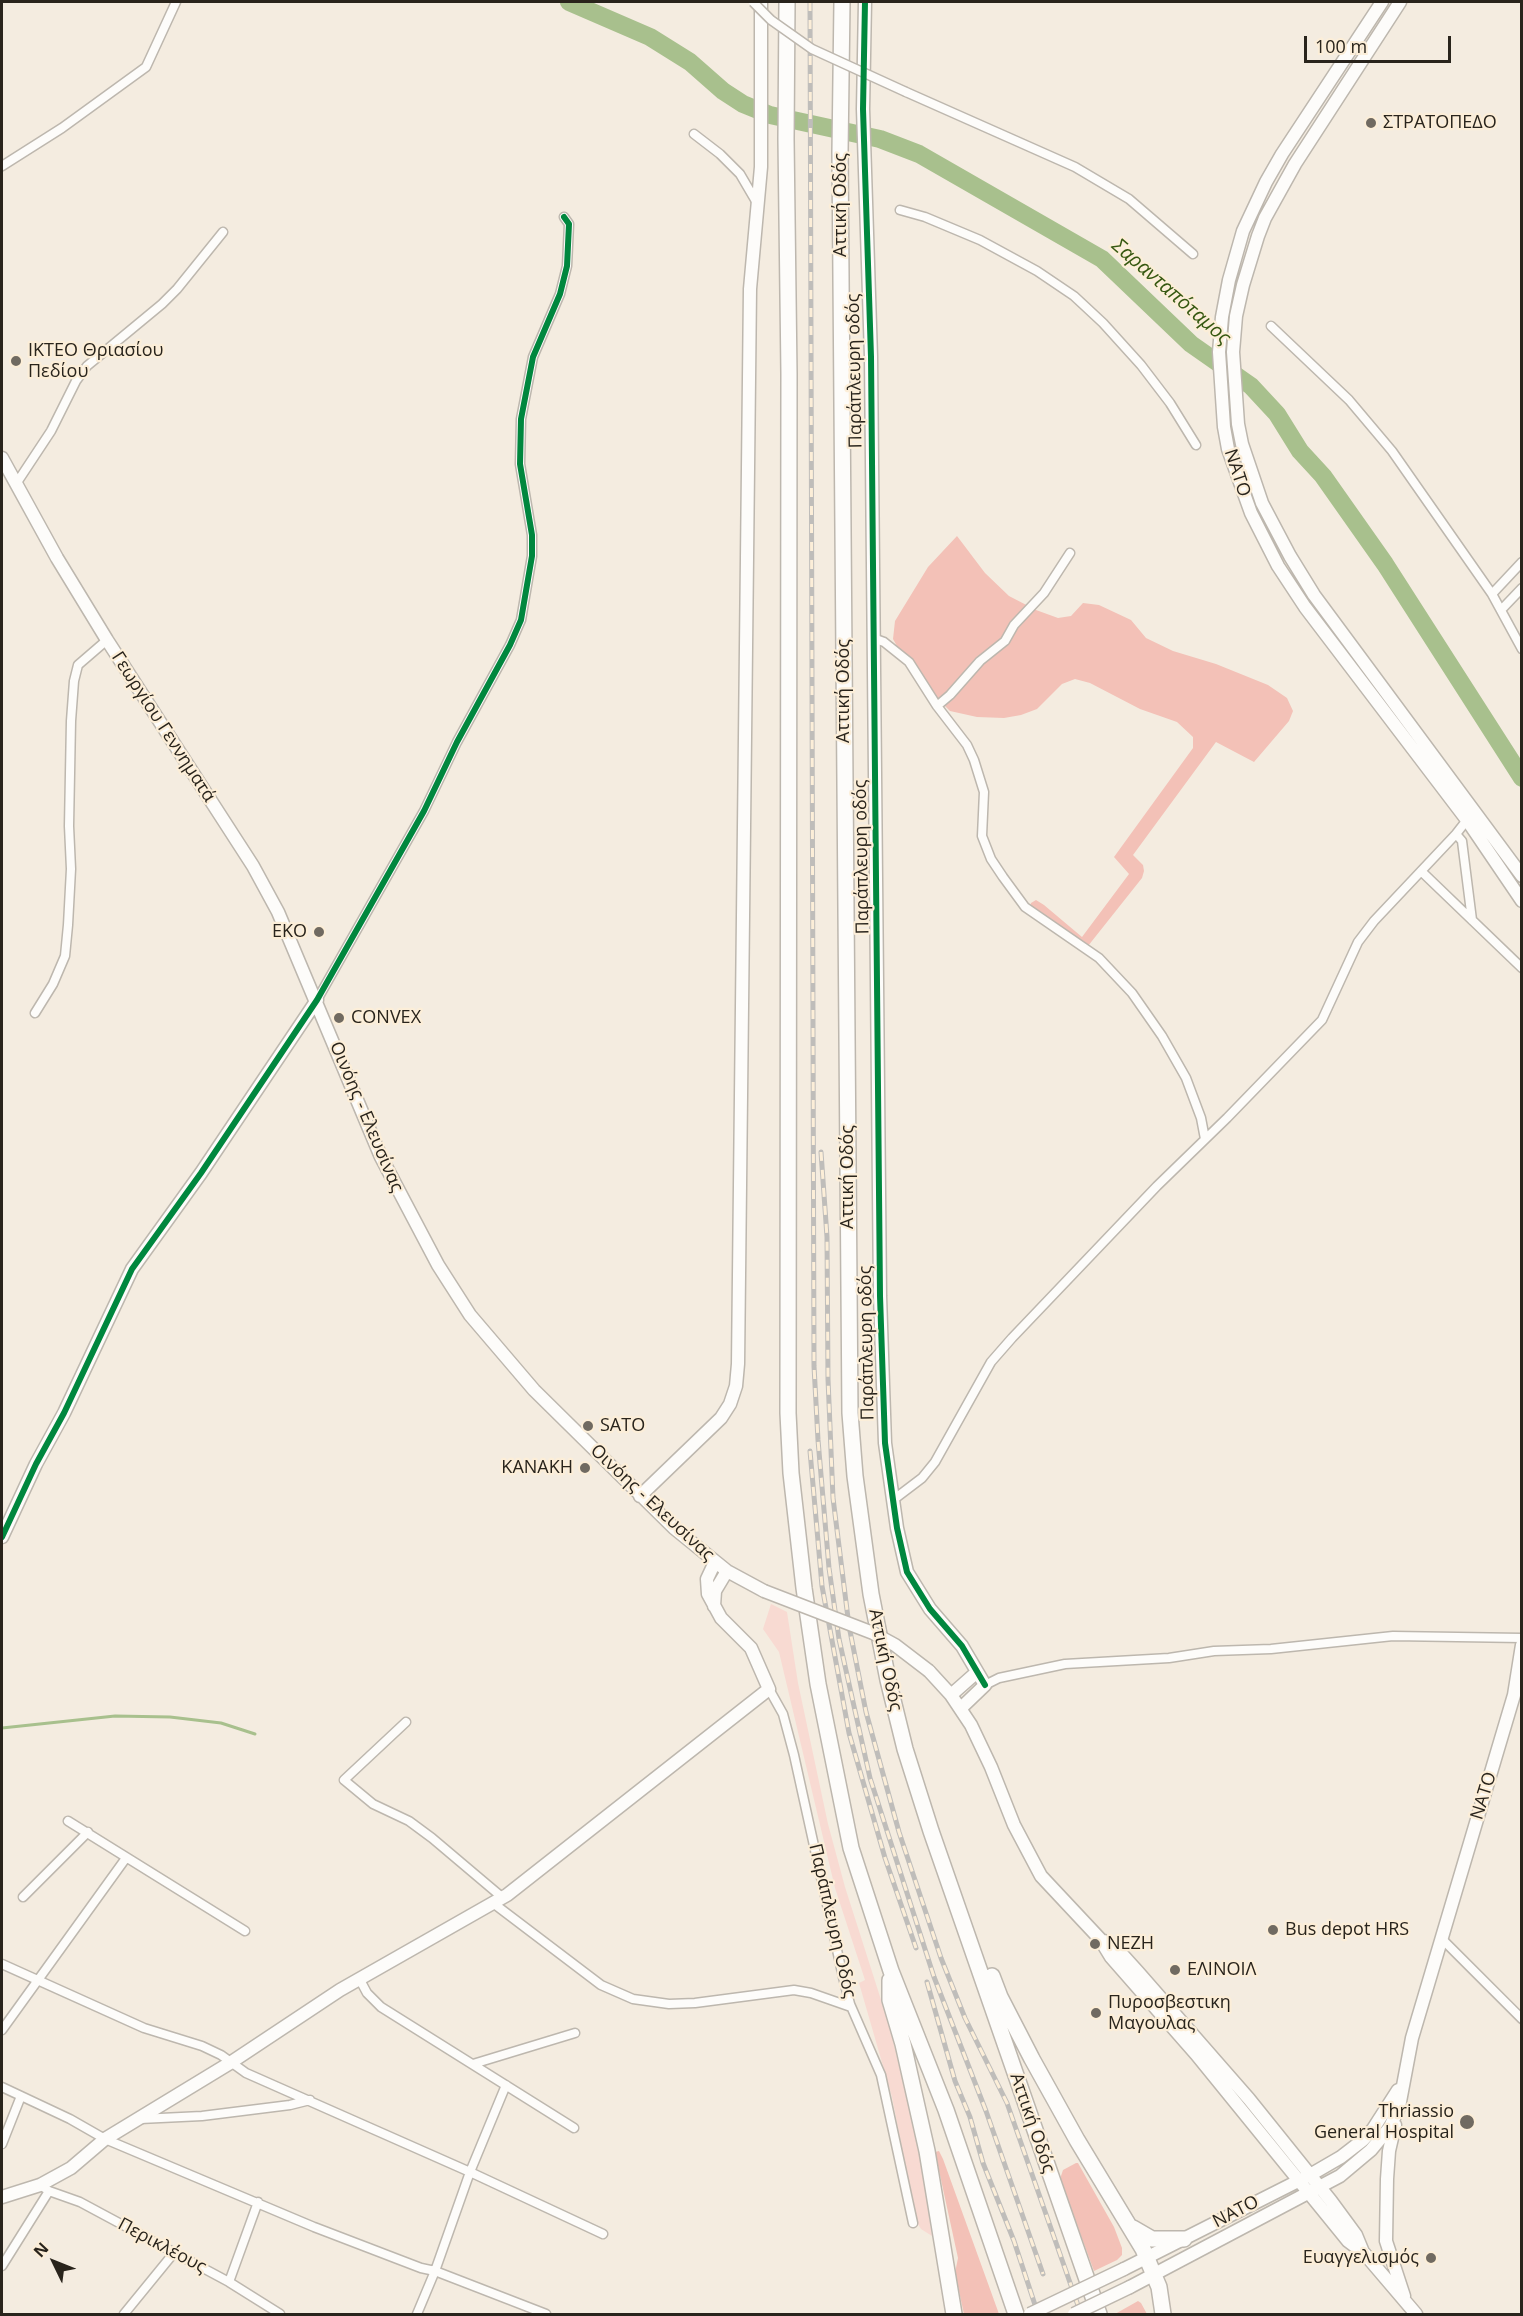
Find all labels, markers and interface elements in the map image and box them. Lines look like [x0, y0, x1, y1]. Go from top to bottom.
scale bar [1307, 24, 1454, 62]
text: 100 m [1315, 34, 1367, 58]
place label: ΣΤΡΑΤΟΠΕΔΟ [1383, 112, 1497, 134]
marker: ΣΤΡΑΤΟΠΕΔΟ [1364, 116, 1378, 130]
street label: Αττική Οδός [830, 153, 852, 257]
water label: Σαρανταπόταμος [1107, 234, 1235, 350]
street label: Παράπλευρη οδός [843, 294, 867, 448]
place label: ΙΚΤΕΟ Θριασίου Πεδίου [28, 340, 163, 382]
marker: ΙΚΤΕΟ Θριασίου Πεδίου [9, 354, 23, 368]
street label: ΝΑΤΟ [1219, 446, 1255, 500]
street label: Αττική Οδός [833, 639, 855, 743]
street label: Γεωργίου Γεννηματά [106, 648, 220, 806]
street label: Παράπλευρη οδός [850, 780, 874, 934]
place label: EKO [272, 921, 307, 943]
marker: EKO [312, 925, 326, 939]
place label: CONVEX [351, 1007, 421, 1029]
marker: CONVEX [332, 1011, 346, 1025]
street label: Οινόης - Ελευσίνας [325, 1039, 407, 1195]
street label: Αττική Οδός [837, 1125, 859, 1229]
street label: Παράπλευρη οδός [855, 1266, 879, 1420]
place label: SATO [600, 1415, 645, 1437]
marker: SATO [581, 1419, 595, 1433]
street label: Οινόης - Ελευσίνας [586, 1440, 718, 1566]
place label: ΚΑΝΑΚΗ [501, 1457, 573, 1479]
marker: ΚΑΝΑΚΗ [578, 1461, 592, 1475]
street label: Αττική Οδός [864, 1607, 906, 1713]
street label: ΝΑΤΟ [1467, 1769, 1501, 1823]
street label: Παράπλευρη Οδός [804, 1842, 860, 2000]
place label: Bus depot HRS [1285, 1919, 1409, 1941]
marker: Bus depot HRS [1266, 1923, 1280, 1937]
place label: ΝΕΖΗ [1107, 1933, 1154, 1955]
marker: ΝΕΖΗ [1088, 1937, 1102, 1951]
place label: ΕΛΙΝΟΙΛ [1187, 1959, 1256, 1981]
marker: ΕΛΙΝΟΙΛ [1168, 1963, 1182, 1977]
place label: Πυροσβεστικη Μαγουλας [1108, 1992, 1231, 2034]
marker: Πυροσβεστικη Μαγουλας [1089, 2006, 1103, 2020]
street label: Αττική Οδός [1005, 2070, 1059, 2176]
place label: Thriassio General Hospital [1314, 2101, 1454, 2144]
marker: Thriassio General Hospital [1458, 2113, 1476, 2131]
street label: ΝΑΤΟ [1209, 2191, 1263, 2233]
street label: Περικλέους [114, 2214, 210, 2278]
north arrow [24, 2232, 84, 2292]
text: N [28, 2237, 53, 2262]
place label: Ευαγγελισμός [1303, 2247, 1419, 2269]
marker: Ευαγγελισμός [1424, 2251, 1438, 2265]

